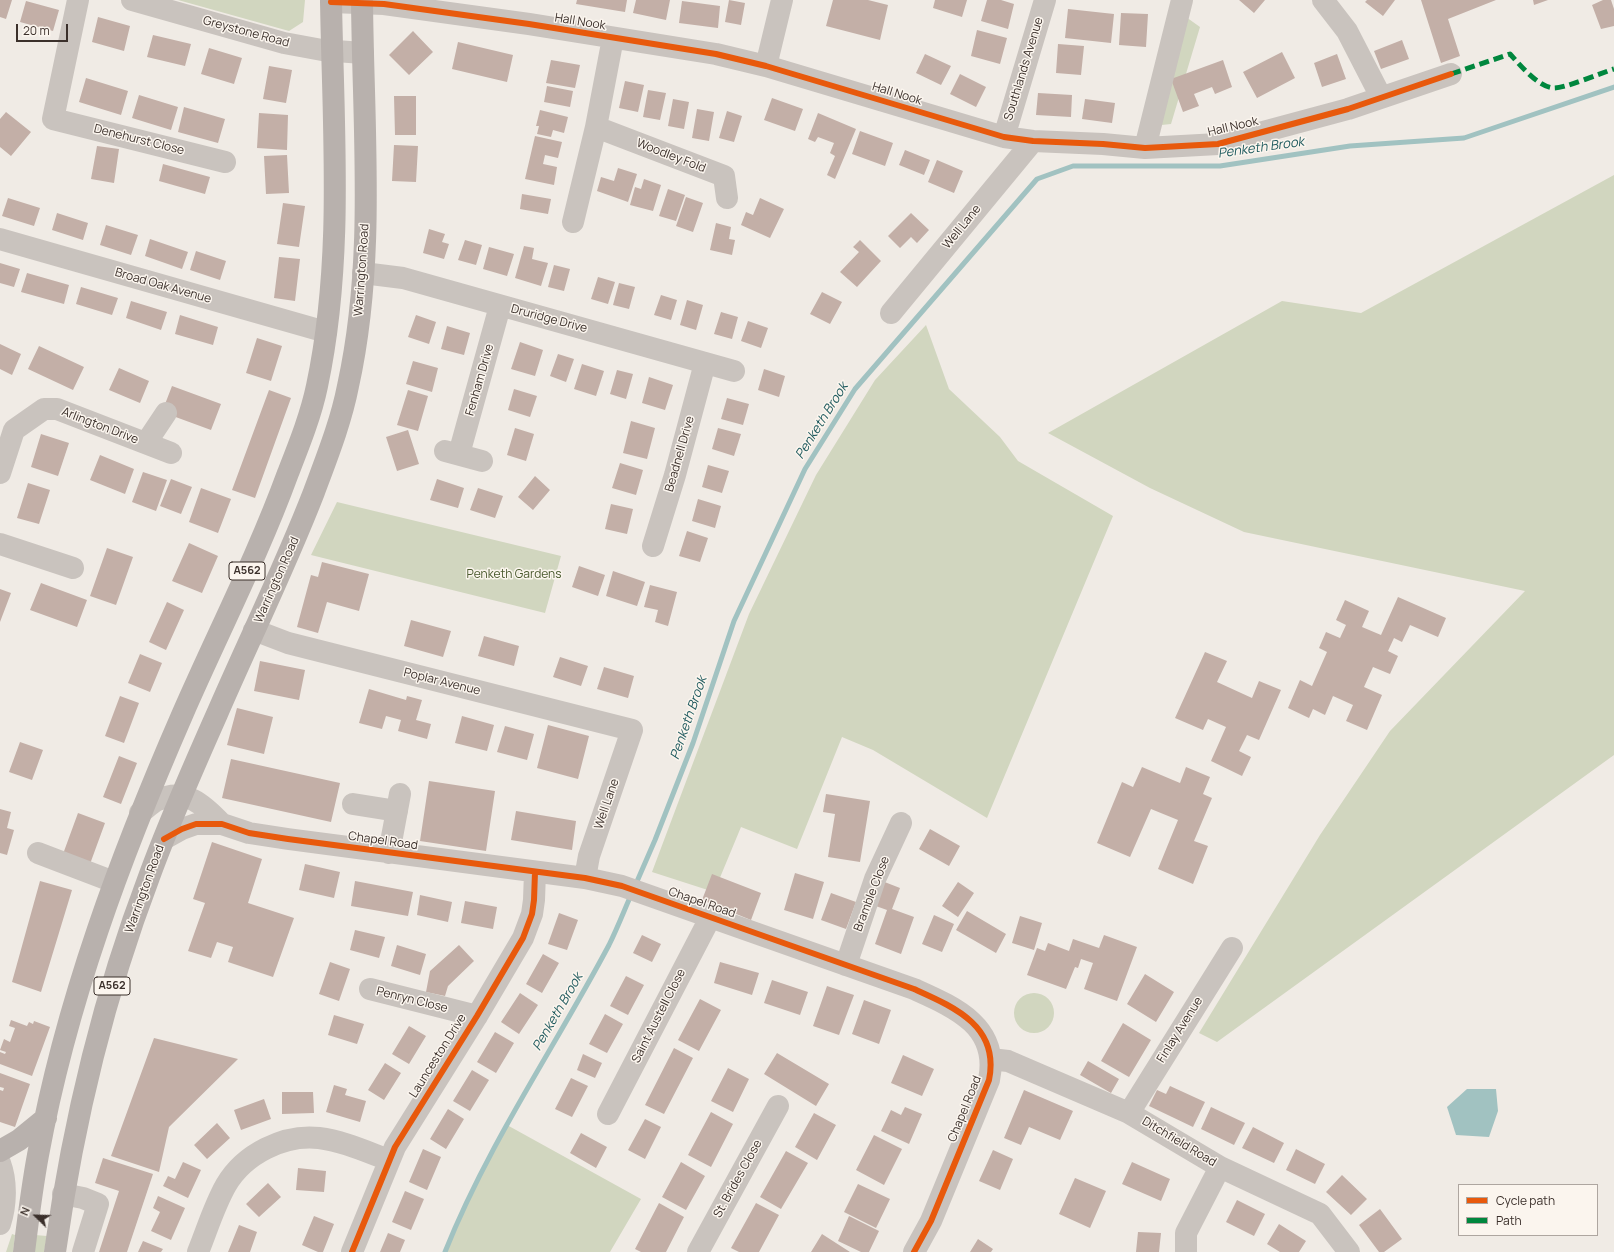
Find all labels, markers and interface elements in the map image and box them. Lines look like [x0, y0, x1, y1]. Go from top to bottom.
street label: Hall Nook [554, 11, 606, 33]
street label: Greystone Road [201, 14, 291, 50]
scale bar [18, 16, 70, 42]
street label: Southlands Avenue [1001, 16, 1047, 122]
text: 20 m [23, 22, 50, 39]
street label: Hall Nook [870, 80, 924, 108]
street label: Hall Nook [1206, 114, 1260, 140]
street label: Denehurst Close [92, 122, 186, 158]
water label: Penketh Brook [1217, 134, 1305, 162]
street label: Woodley Fold [634, 136, 708, 176]
street label: Well Lane [940, 202, 984, 252]
street label: Warrington Road [352, 223, 372, 317]
street label: Broad Oak Avenue [113, 265, 213, 307]
street label: Druridge Drive [509, 302, 589, 336]
street label: Fenham Drive [463, 342, 497, 418]
water label: Penketh Brook [792, 380, 852, 462]
street label: Arlington Drive [60, 405, 140, 447]
street label: Beadnell Drive [662, 414, 698, 494]
street label: Warrington Road [252, 535, 302, 625]
road number: A562 [229, 562, 265, 580]
park label: Penketh Gardens [466, 568, 562, 582]
street label: Poplar Avenue [402, 665, 482, 699]
water label: Penketh Brook [668, 674, 710, 762]
street label: Well Lane [592, 777, 622, 831]
street label: Chapel Road [347, 829, 419, 853]
street label: Warrington Road [122, 843, 168, 935]
street label: Bramble Close [851, 854, 893, 934]
street label: Chapel Road [666, 885, 738, 921]
street label: Saint Austell Close [629, 967, 689, 1065]
water label: Penketh Brook [530, 971, 586, 1053]
road number: A562 [94, 977, 130, 995]
street label: Penryn Close [375, 984, 449, 1016]
street label: Finlay Avenue [1154, 994, 1206, 1066]
street label: Launceston Drive [406, 1011, 470, 1101]
street label: Chapel Road [945, 1074, 985, 1144]
street label: Ditchfield Road [1139, 1114, 1219, 1170]
street label: St. Brides Close [711, 1138, 765, 1220]
legend [1458, 1184, 1598, 1236]
text: Cycle path [1496, 1192, 1555, 1209]
north arrow [16, 1196, 56, 1236]
text: N [16, 1205, 33, 1218]
text: Path [1496, 1212, 1522, 1229]

